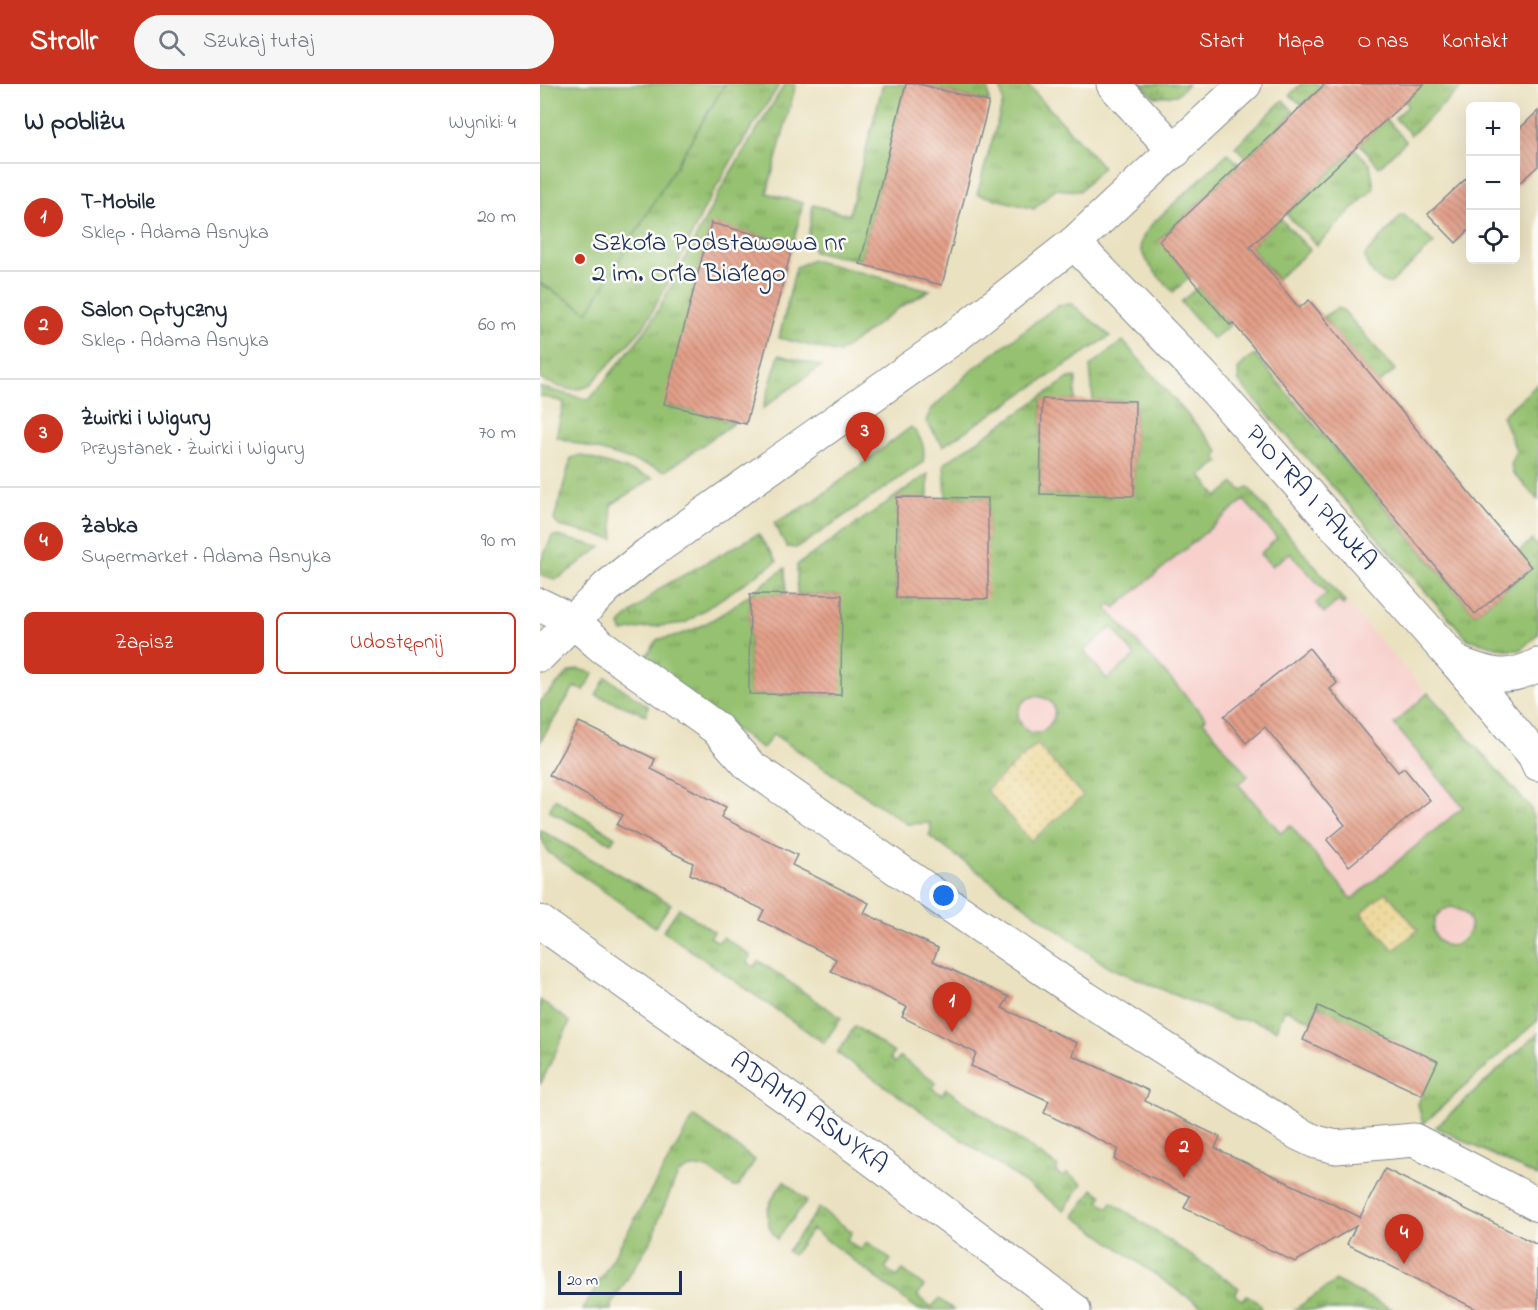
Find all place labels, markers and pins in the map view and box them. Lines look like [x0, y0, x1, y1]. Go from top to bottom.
place label: Szkoła Podstawowa nr 2 im. Orła Białego [592, 224, 847, 294]
marker: Szkoła Podstawowa nr 2 im. Orła Białego [573, 252, 587, 266]
pin: 3 [846, 412, 884, 462]
pin: 1 [932, 982, 972, 1032]
pin: 2 [1164, 1128, 1204, 1178]
pin: 4 [1384, 1214, 1424, 1264]

